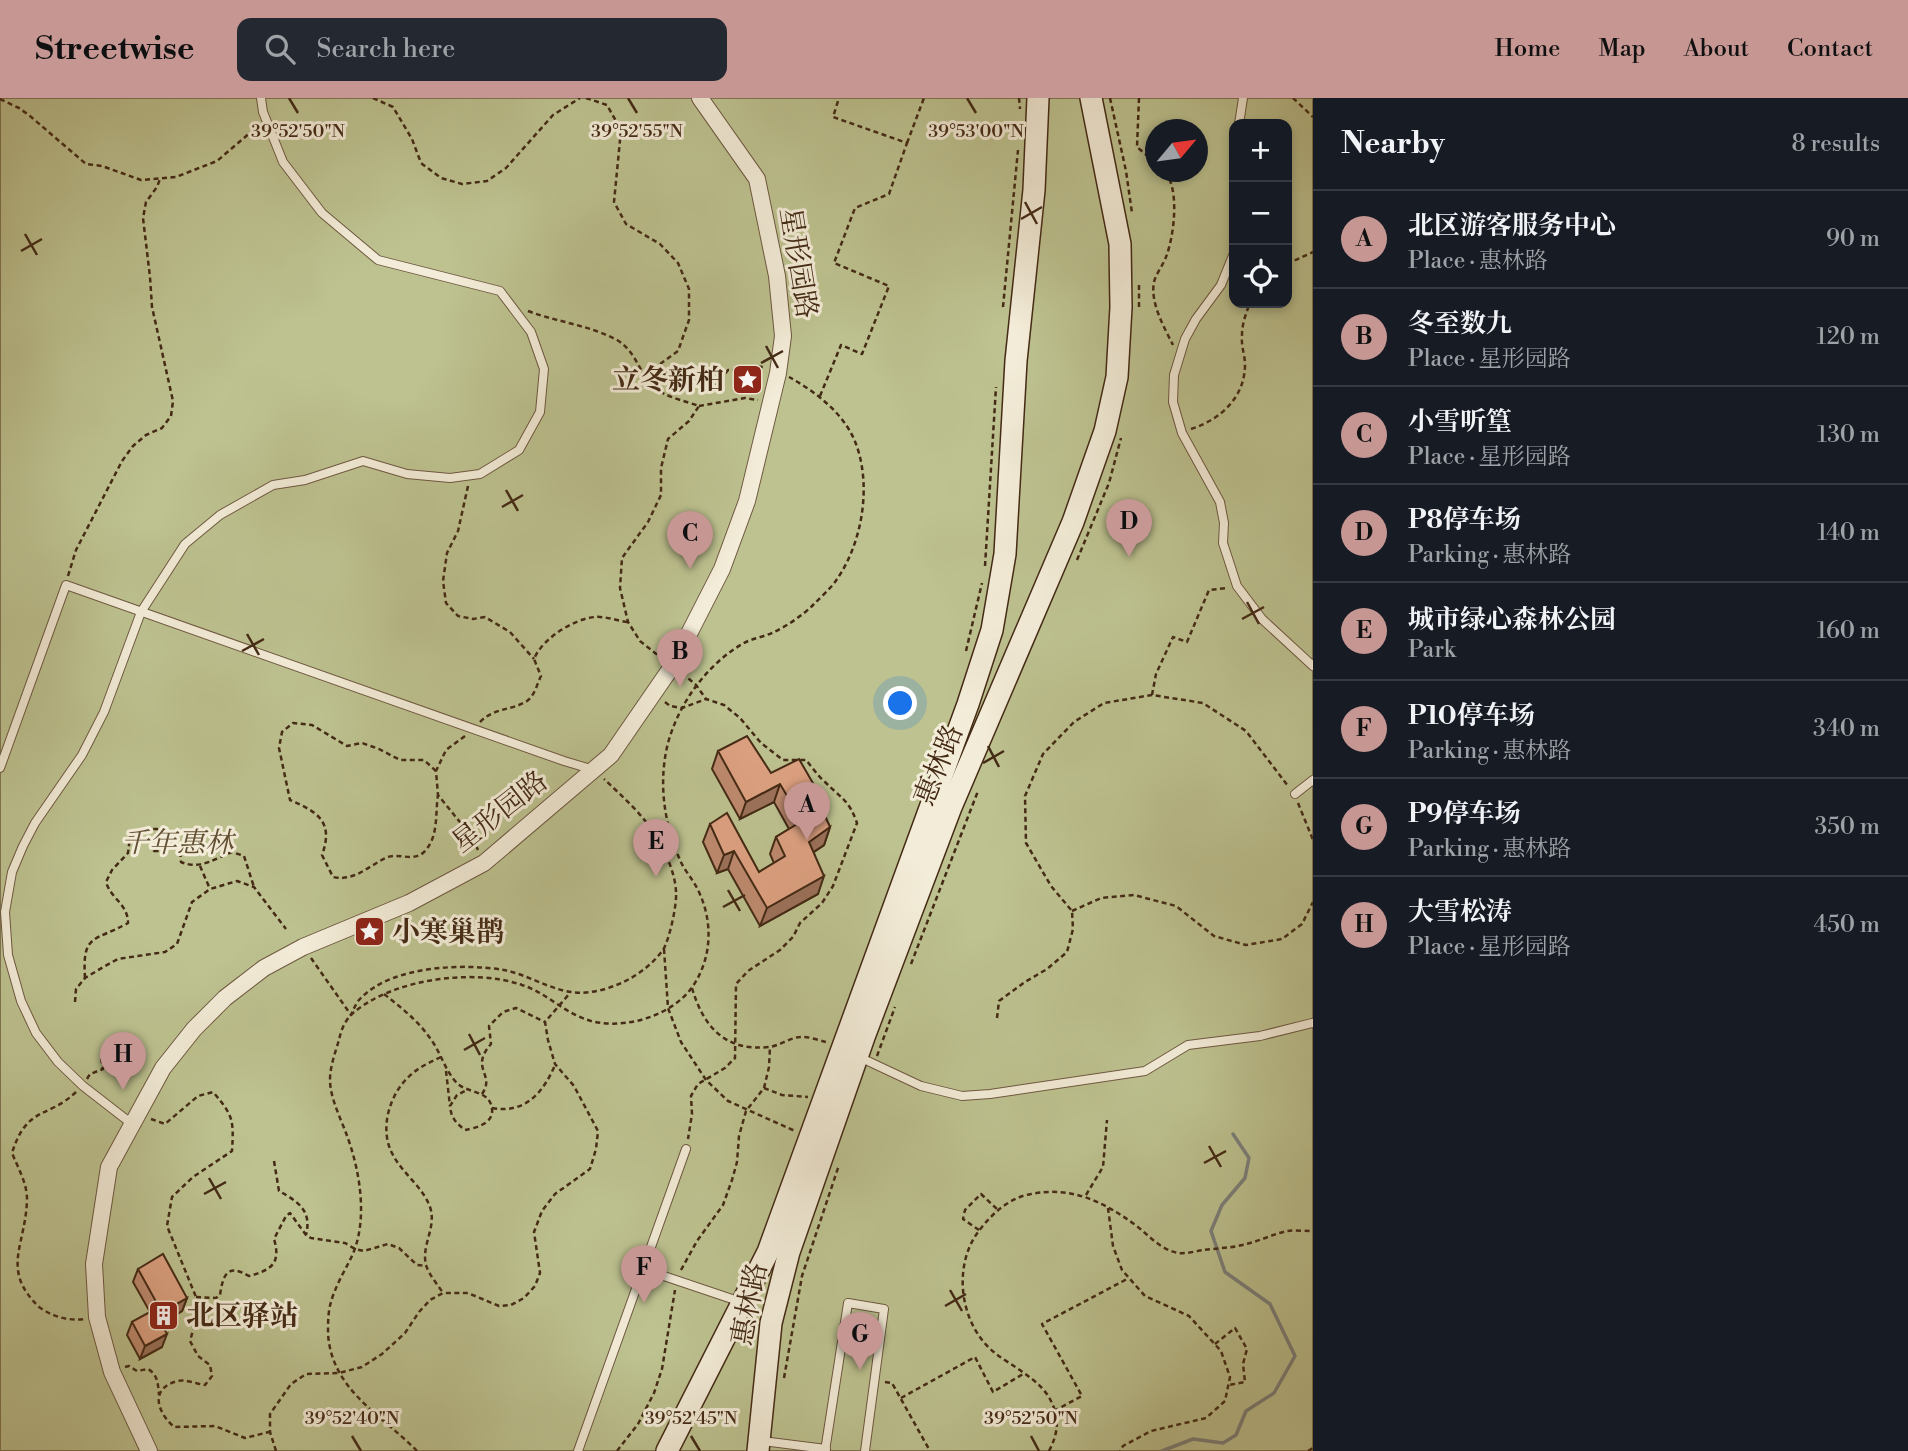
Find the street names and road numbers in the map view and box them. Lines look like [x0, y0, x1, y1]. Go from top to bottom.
street label: 星形园路 [772, 205, 824, 321]
street label: 惠林路 [907, 719, 971, 811]
street label: 星形园路 [445, 764, 555, 860]
street label: 惠林路 [725, 1259, 775, 1349]

